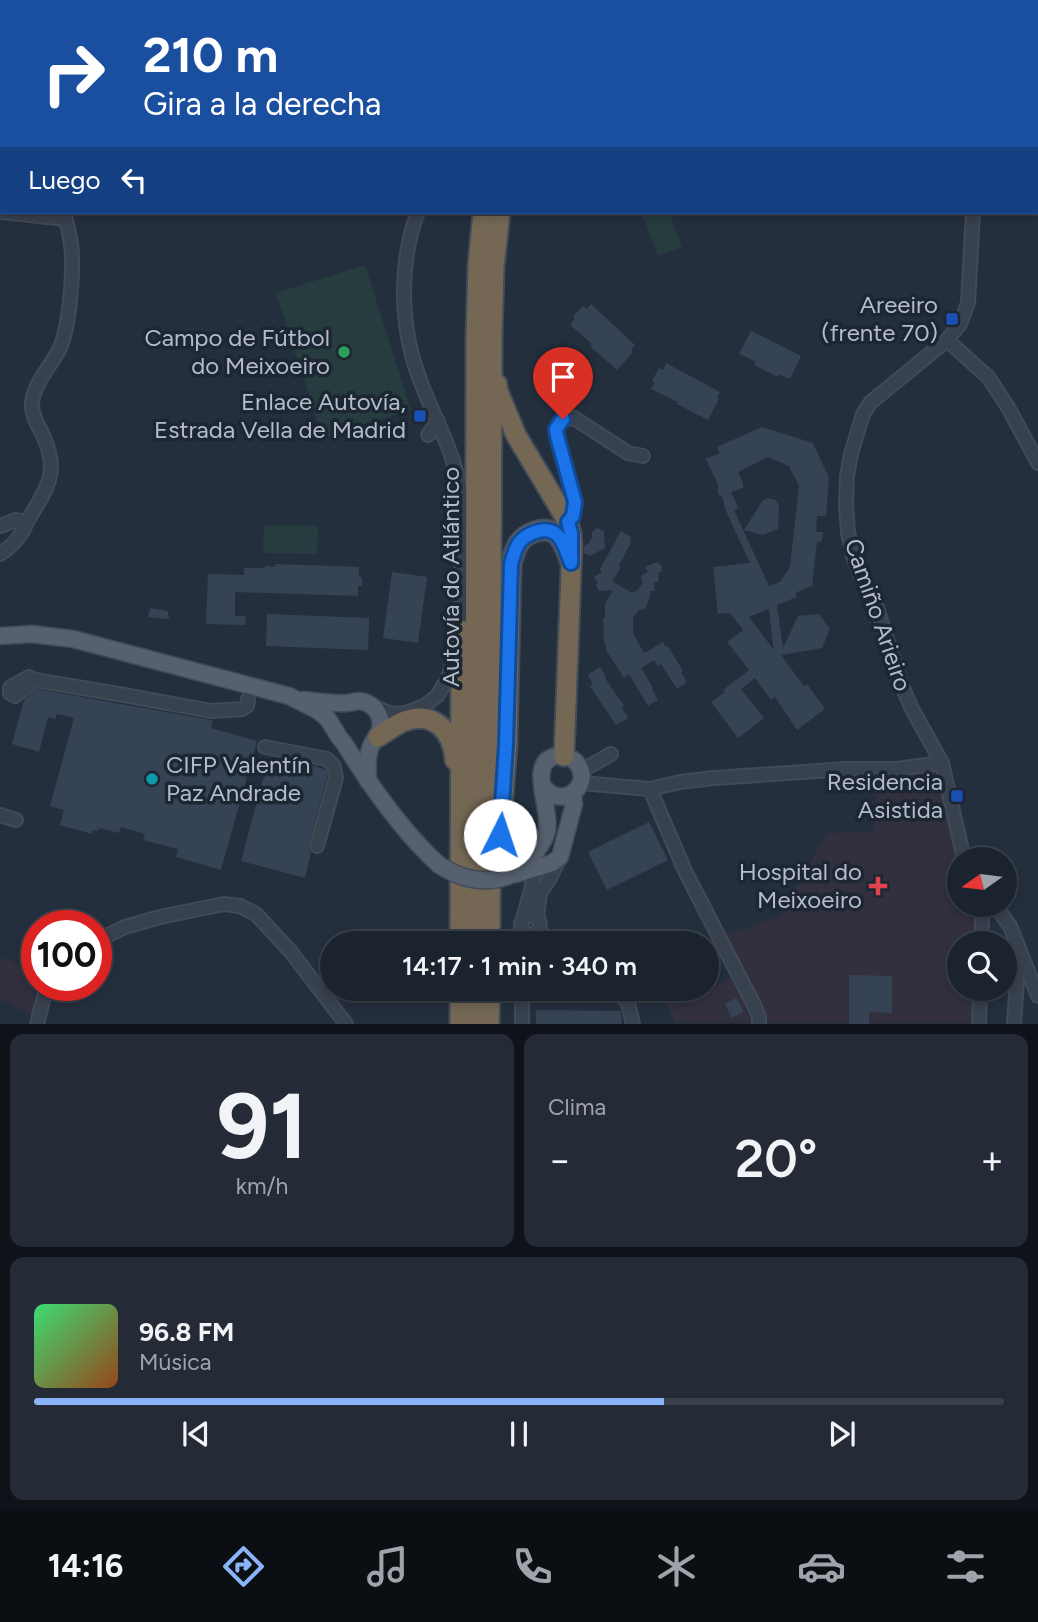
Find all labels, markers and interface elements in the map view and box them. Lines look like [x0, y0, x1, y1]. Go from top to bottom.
text: 210 m [143, 25, 278, 84]
icon: right [28, 28, 119, 119]
text: Gira a la derecha [143, 85, 381, 123]
icon: left [115, 161, 153, 199]
text: Luego [28, 164, 101, 196]
place label: Areeiro (frente 70) [821, 290, 938, 347]
marker: Areeiro (frente 70) [944, 311, 960, 327]
place label: Campo de Fútbol do Meixoeiro [144, 323, 330, 380]
marker: Campo de Fútbol do Meixoeiro [336, 344, 352, 360]
pin [533, 347, 593, 419]
icon: arrive [544, 358, 582, 396]
place label: Enlace Autovía, Estrada Vella de Madrid [154, 387, 406, 444]
marker: Enlace Autovía, Estrada Vella de Madrid [412, 408, 428, 424]
street label: Autovía do Atlántico [436, 467, 465, 687]
street label: Camiño Arieiro [839, 535, 918, 695]
place label: CIFP Valentín Paz Andrade [166, 750, 310, 807]
place label: Residencia Asistida [827, 767, 943, 824]
marker: CIFP Valentín Paz Andrade [144, 771, 160, 787]
marker: Residencia Asistida [949, 788, 965, 804]
position arrow [463, 798, 537, 872]
north arrow [947, 847, 1017, 917]
map controls [947, 847, 1017, 1001]
place label: Hospital do Meixoeiro [739, 857, 862, 914]
marker: Hospital do Meixoeiro [868, 876, 888, 896]
speed limit sign: 100 [21, 910, 112, 1001]
button: search [947, 931, 1017, 1001]
text: 14:17 · 1 min · 340 m [402, 950, 637, 982]
text: 91 [216, 1072, 308, 1181]
text: Clima [548, 1093, 606, 1121]
text: 20° [735, 1128, 817, 1190]
text: − [548, 1137, 572, 1183]
text: + [980, 1137, 1004, 1183]
text: km/h [236, 1172, 288, 1200]
text: 96.8 FM [139, 1316, 234, 1348]
text: Música [139, 1348, 212, 1376]
icon: previous [177, 1415, 215, 1453]
icon: pause [500, 1415, 538, 1453]
icon: next [823, 1415, 861, 1453]
icon: directions [219, 1542, 268, 1591]
icon: music [363, 1542, 412, 1591]
icon: phone [508, 1542, 557, 1591]
icon: climate [652, 1542, 701, 1591]
icon: car [797, 1542, 846, 1591]
icon: filters [941, 1542, 990, 1591]
text: 14:16 [48, 1547, 123, 1585]

